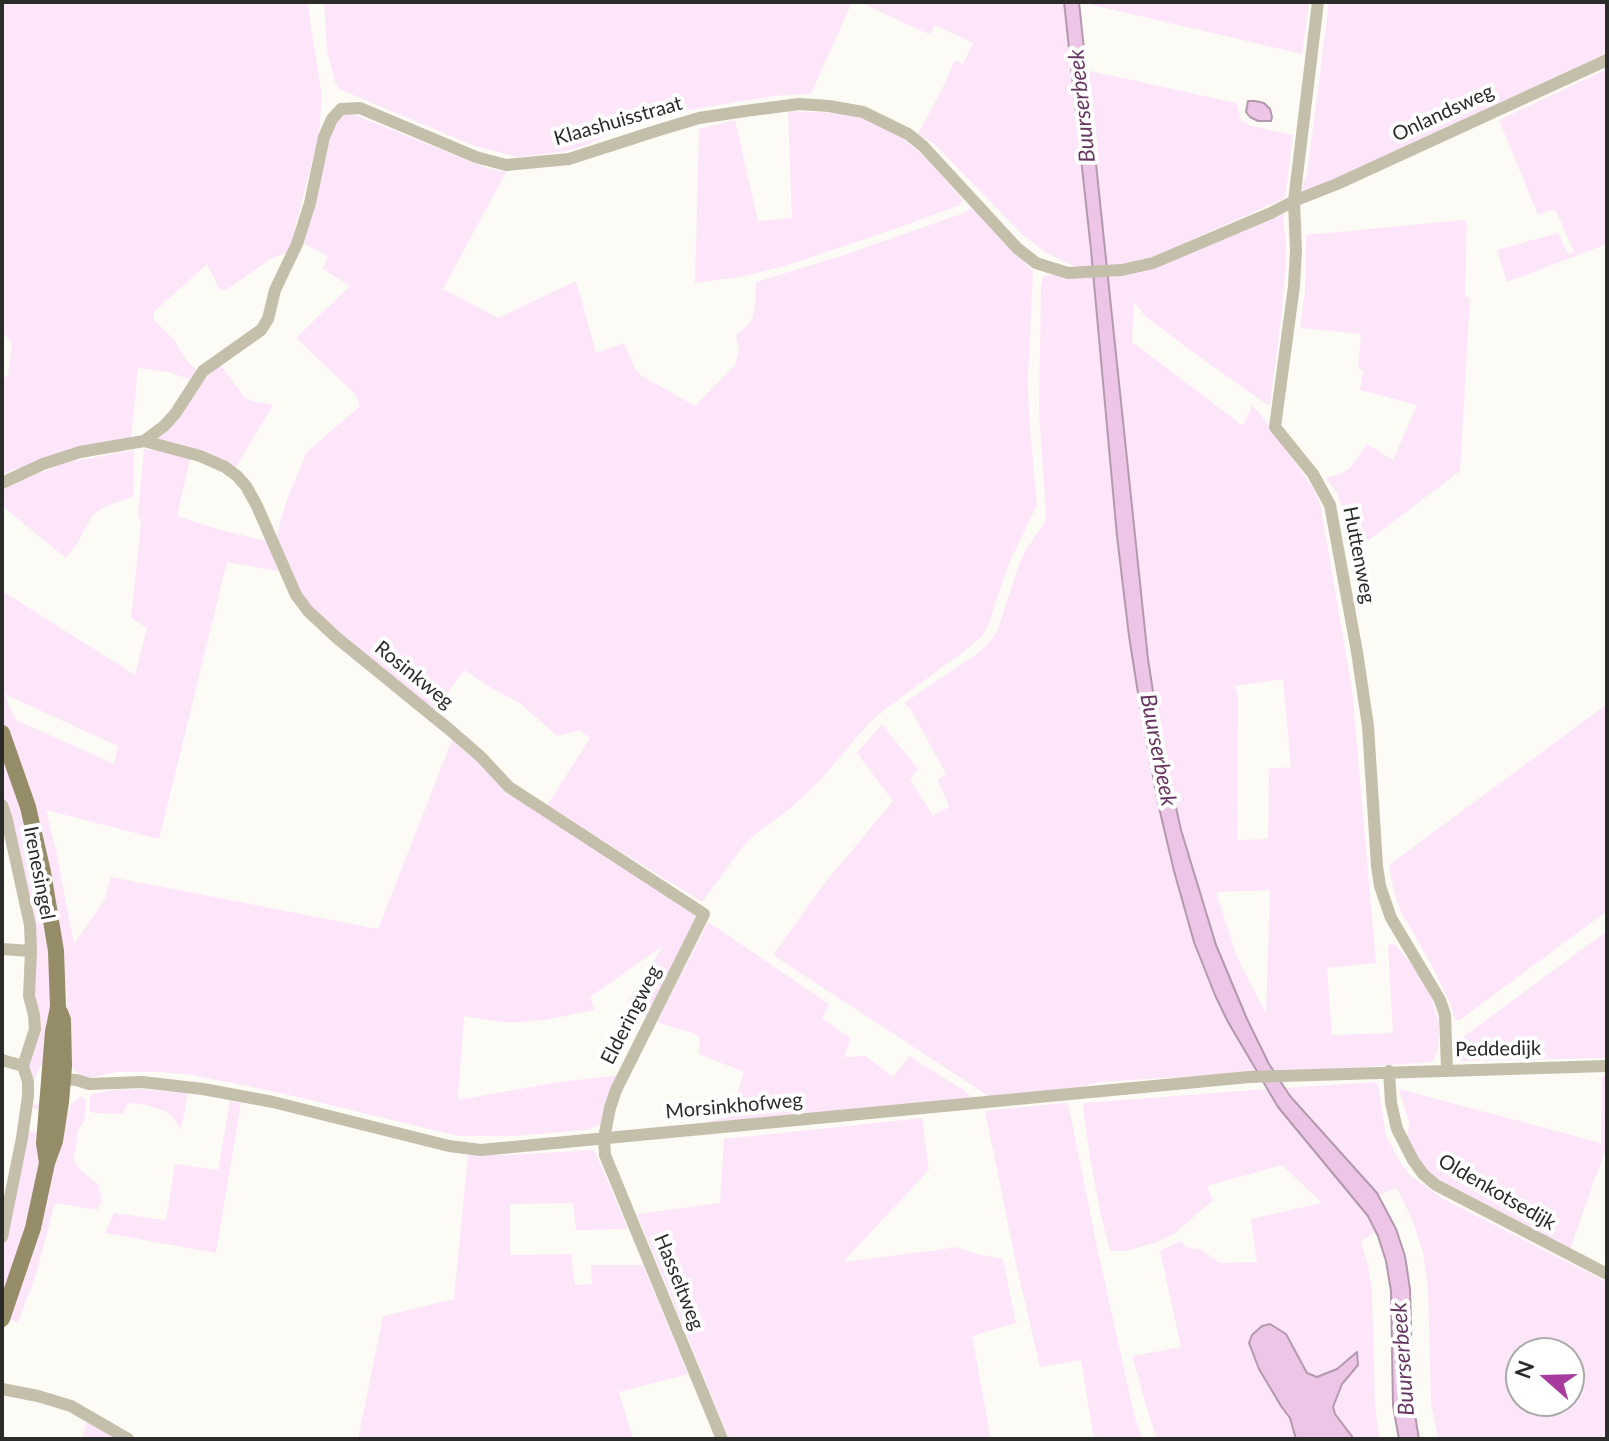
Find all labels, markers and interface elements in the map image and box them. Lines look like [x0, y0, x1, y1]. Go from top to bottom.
water label: Buurserbeek [1063, 48, 1101, 164]
street label: Onlandsweg [1388, 79, 1498, 147]
street label: Klaashuisstraat [551, 91, 685, 151]
street label: Huttenweg [1338, 505, 1380, 605]
street label: Rosinkweg [370, 636, 458, 714]
water label: Buurserbeek [1134, 692, 1182, 808]
street label: Irenesingel [18, 824, 60, 922]
street label: Elderingweg [596, 961, 666, 1069]
street label: Peddedijk [1455, 1036, 1541, 1062]
street label: Morsinkhofweg [665, 1088, 803, 1124]
street label: Oldenkotsedijk [1434, 1149, 1560, 1235]
street label: Hasseltweg [649, 1231, 709, 1333]
water label: Buurserbeek [1386, 1301, 1420, 1417]
north arrow [1505, 1337, 1585, 1417]
text: N [1508, 1357, 1539, 1382]

